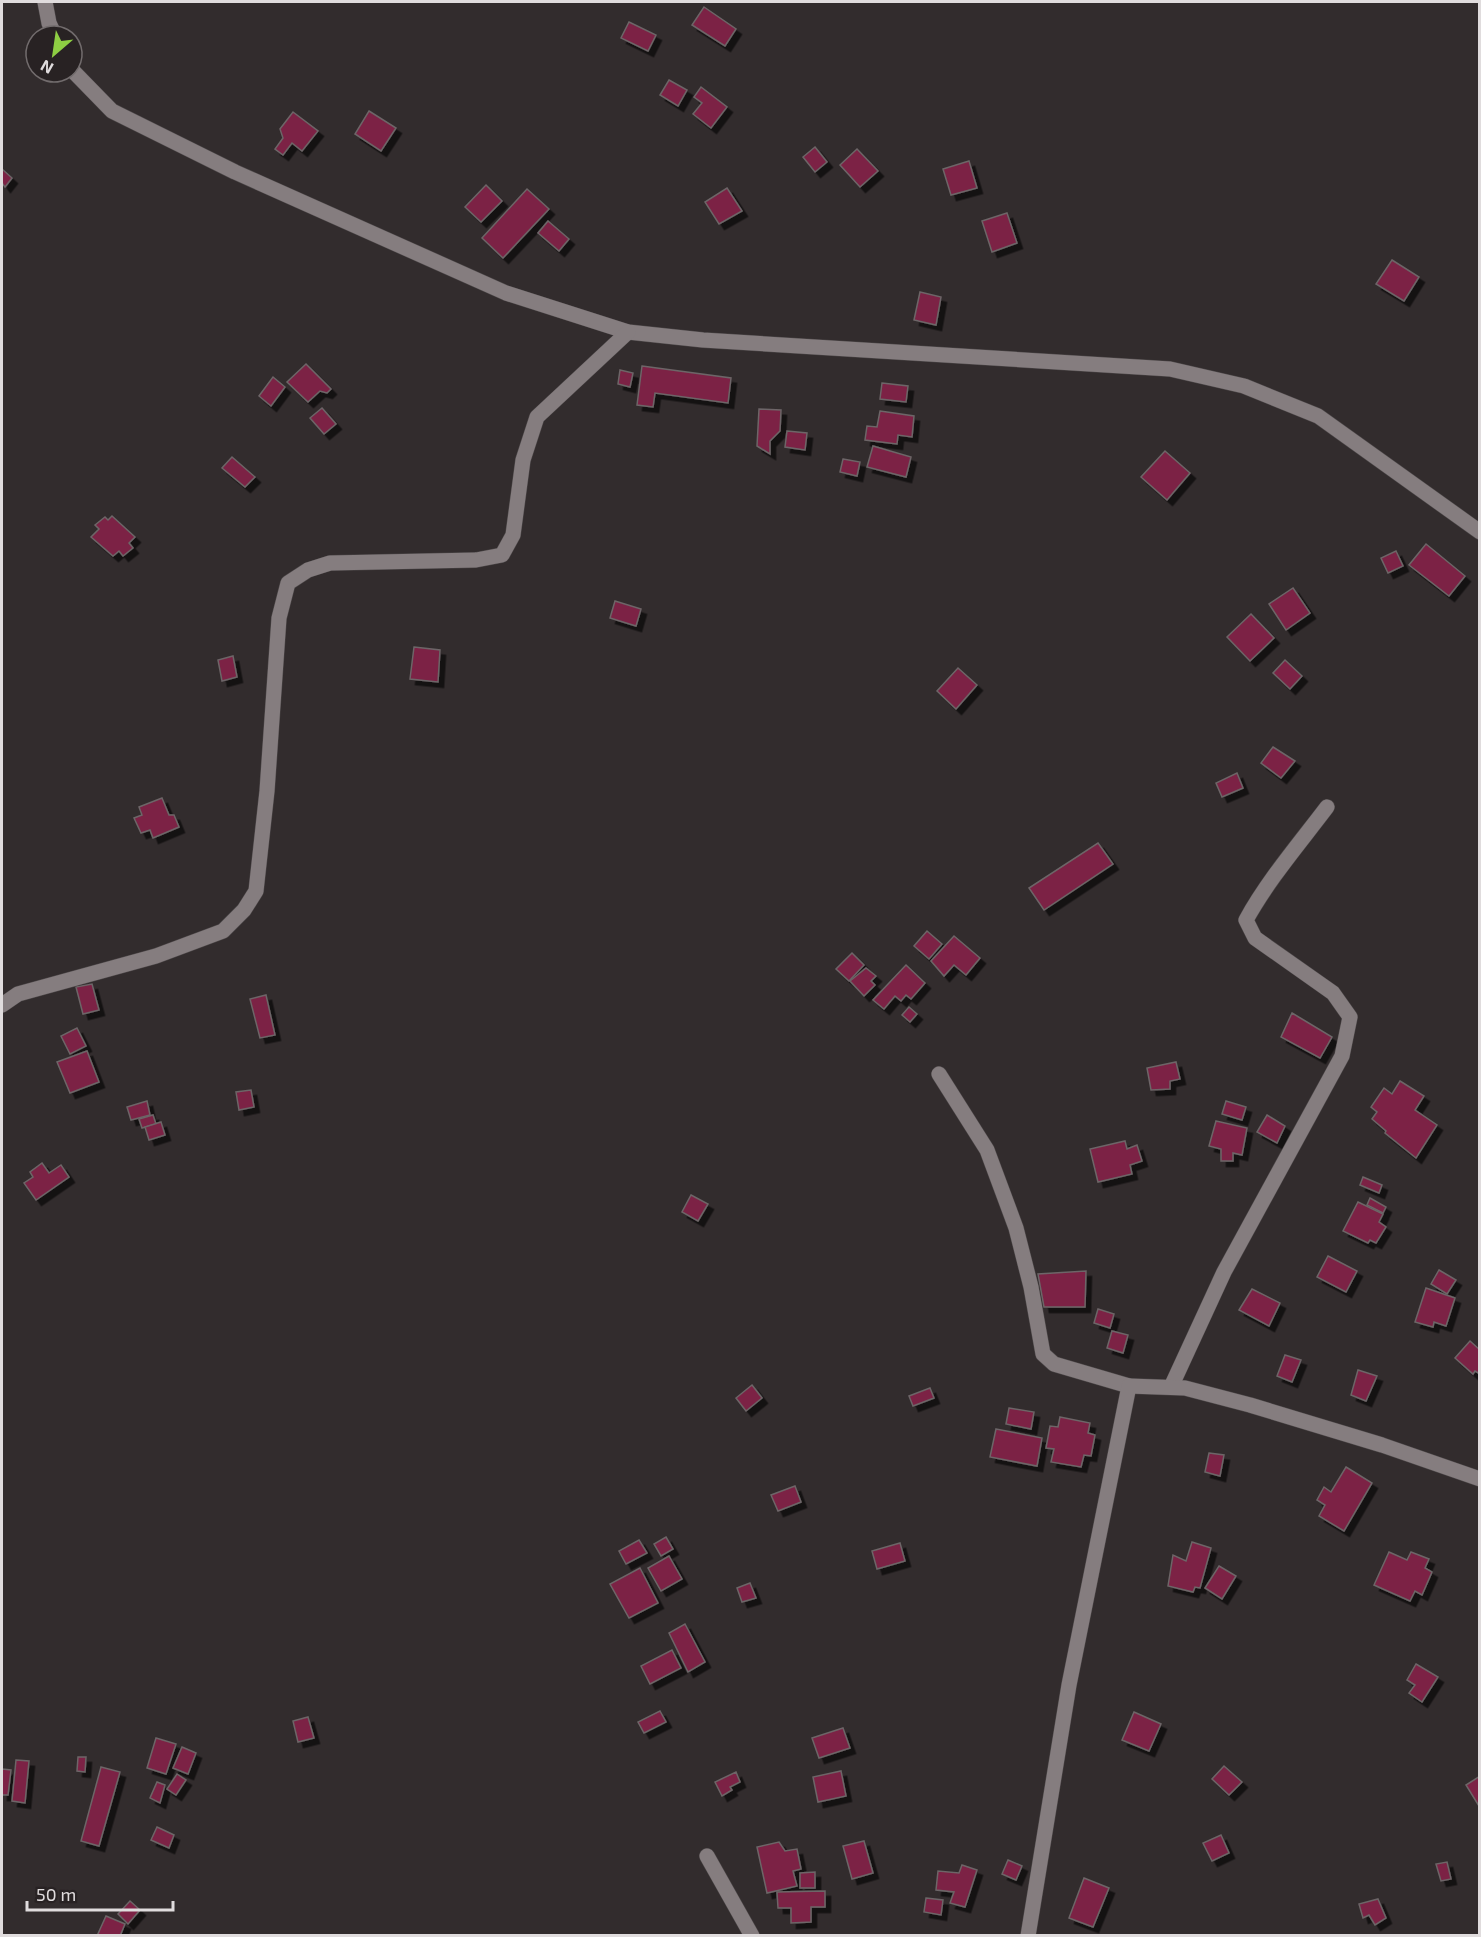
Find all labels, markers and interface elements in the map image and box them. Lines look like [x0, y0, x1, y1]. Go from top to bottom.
north arrow [24, 24, 84, 84]
text: N [37, 56, 56, 79]
scale bar [27, 1874, 172, 1912]
text: 50 m [36, 1883, 76, 1905]

